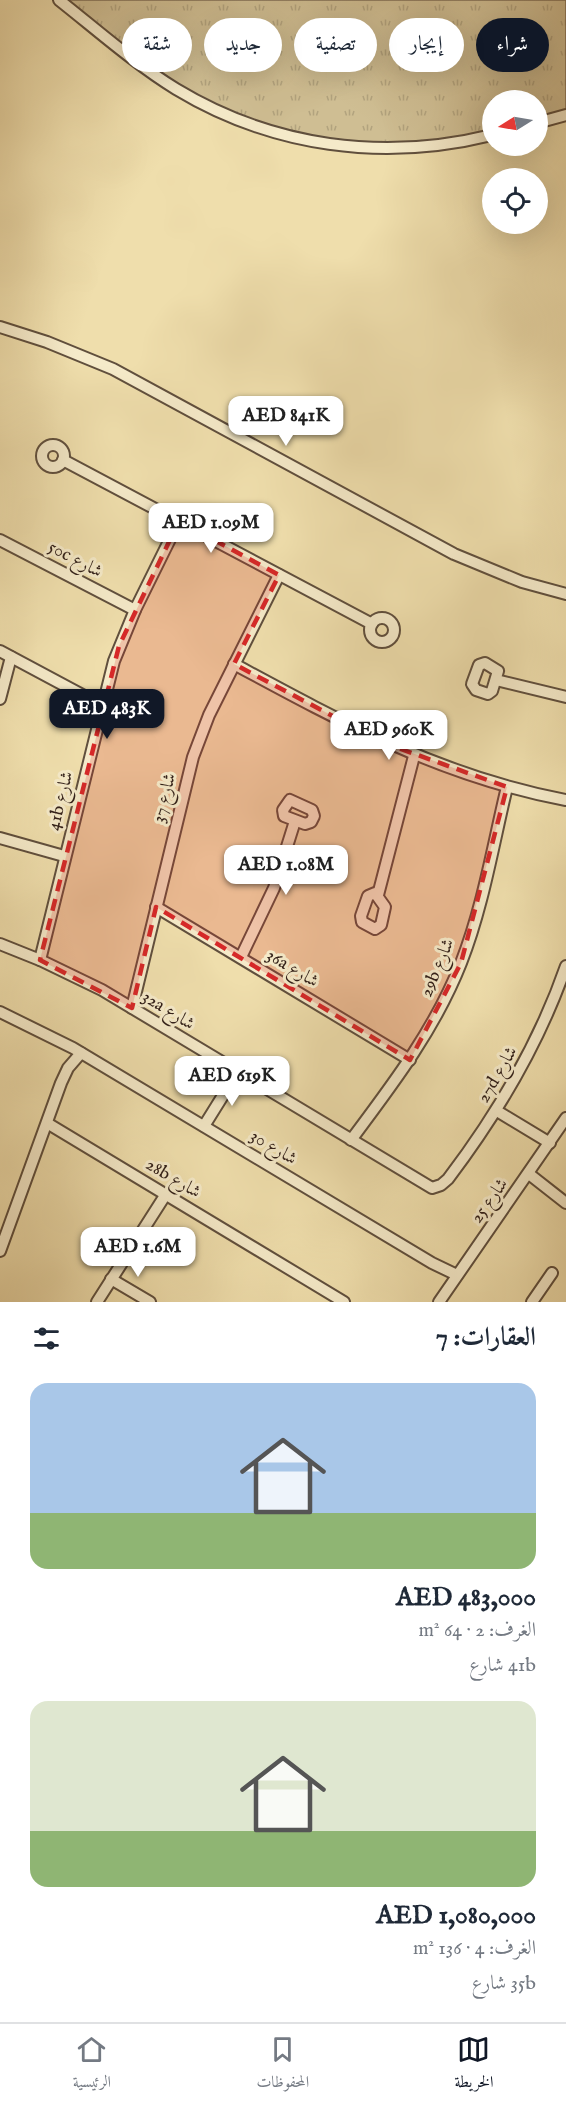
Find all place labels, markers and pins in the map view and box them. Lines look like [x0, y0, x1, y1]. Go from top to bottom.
pin: AED 841K [224, 396, 348, 447]
pin: AED 1.09M [142, 503, 280, 554]
pin: AED 483K [45, 689, 169, 740]
pin: AED 960K [327, 710, 451, 761]
pin: AED 1.08M [217, 845, 355, 896]
pin: AED 619K [170, 1056, 294, 1107]
pin: AED 1.6M [76, 1227, 200, 1278]

